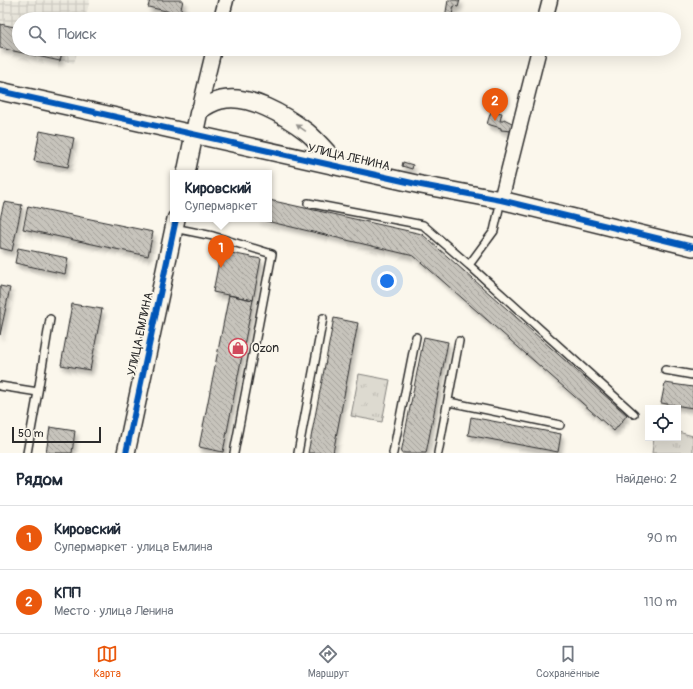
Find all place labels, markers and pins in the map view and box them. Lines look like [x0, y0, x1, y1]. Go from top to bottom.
pin: 2 [482, 88, 508, 121]
pin: 1 [208, 235, 234, 268]
shop icon: Ozon [227, 337, 249, 359]
place label: Ozon [252, 341, 279, 356]

